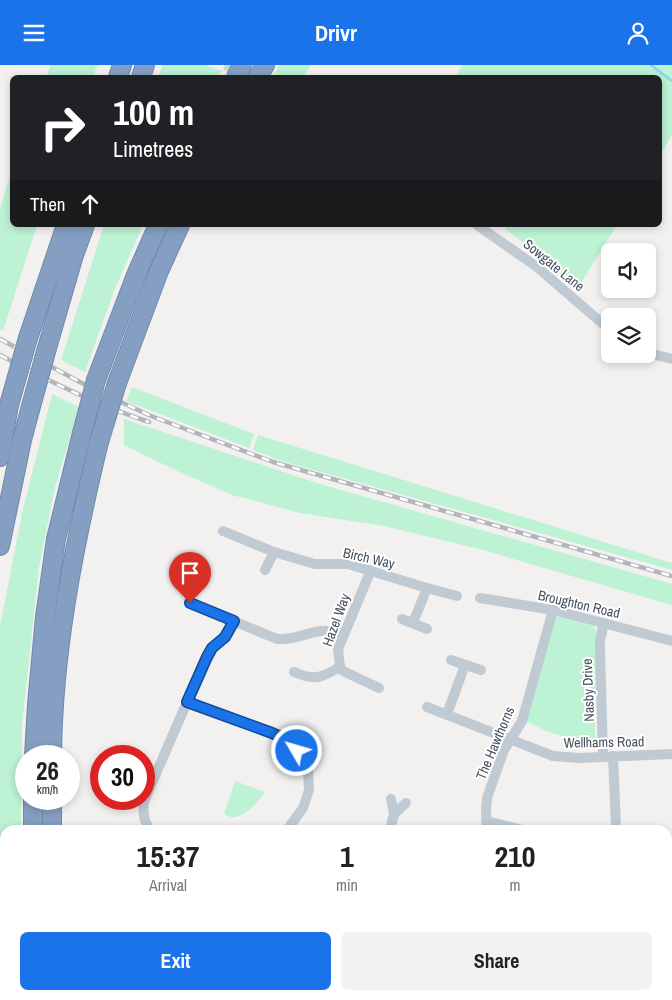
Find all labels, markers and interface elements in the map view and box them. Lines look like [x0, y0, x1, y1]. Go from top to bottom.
text: Drivr [315, 18, 357, 48]
icon: menu [20, 19, 48, 47]
icon: person [624, 19, 652, 47]
text: 100 m [113, 89, 194, 136]
icon: right [30, 95, 95, 160]
text: Limetrees [113, 134, 193, 164]
icon: ahead [76, 190, 104, 218]
text: Then [30, 191, 66, 217]
street label: Sowgate Lane [520, 235, 588, 295]
map controls [601, 243, 656, 363]
button: sound [601, 243, 656, 298]
button: layers [601, 308, 656, 363]
street label: Birch Way [341, 543, 397, 573]
pin [169, 552, 211, 603]
icon: arrive [176, 559, 204, 587]
street label: Broughton Road [536, 586, 622, 622]
street label: Hazel Way [318, 591, 354, 649]
street label: Nasby Drive [578, 658, 598, 722]
street label: The Hawthorns [472, 703, 519, 782]
position arrow [270, 724, 322, 776]
street label: Wellhams Road [563, 732, 645, 752]
speed limit sign: 30 [90, 745, 155, 810]
text: 26 [36, 754, 59, 788]
text: km/h [37, 782, 58, 798]
text: 15:37 [137, 836, 199, 876]
text: 1 [340, 836, 354, 876]
text: 210 [494, 836, 535, 876]
text: Arrival [149, 874, 187, 896]
text: min [336, 874, 358, 896]
text: m [509, 874, 520, 896]
button: Exit [20, 932, 331, 990]
button: Share [341, 932, 652, 990]

